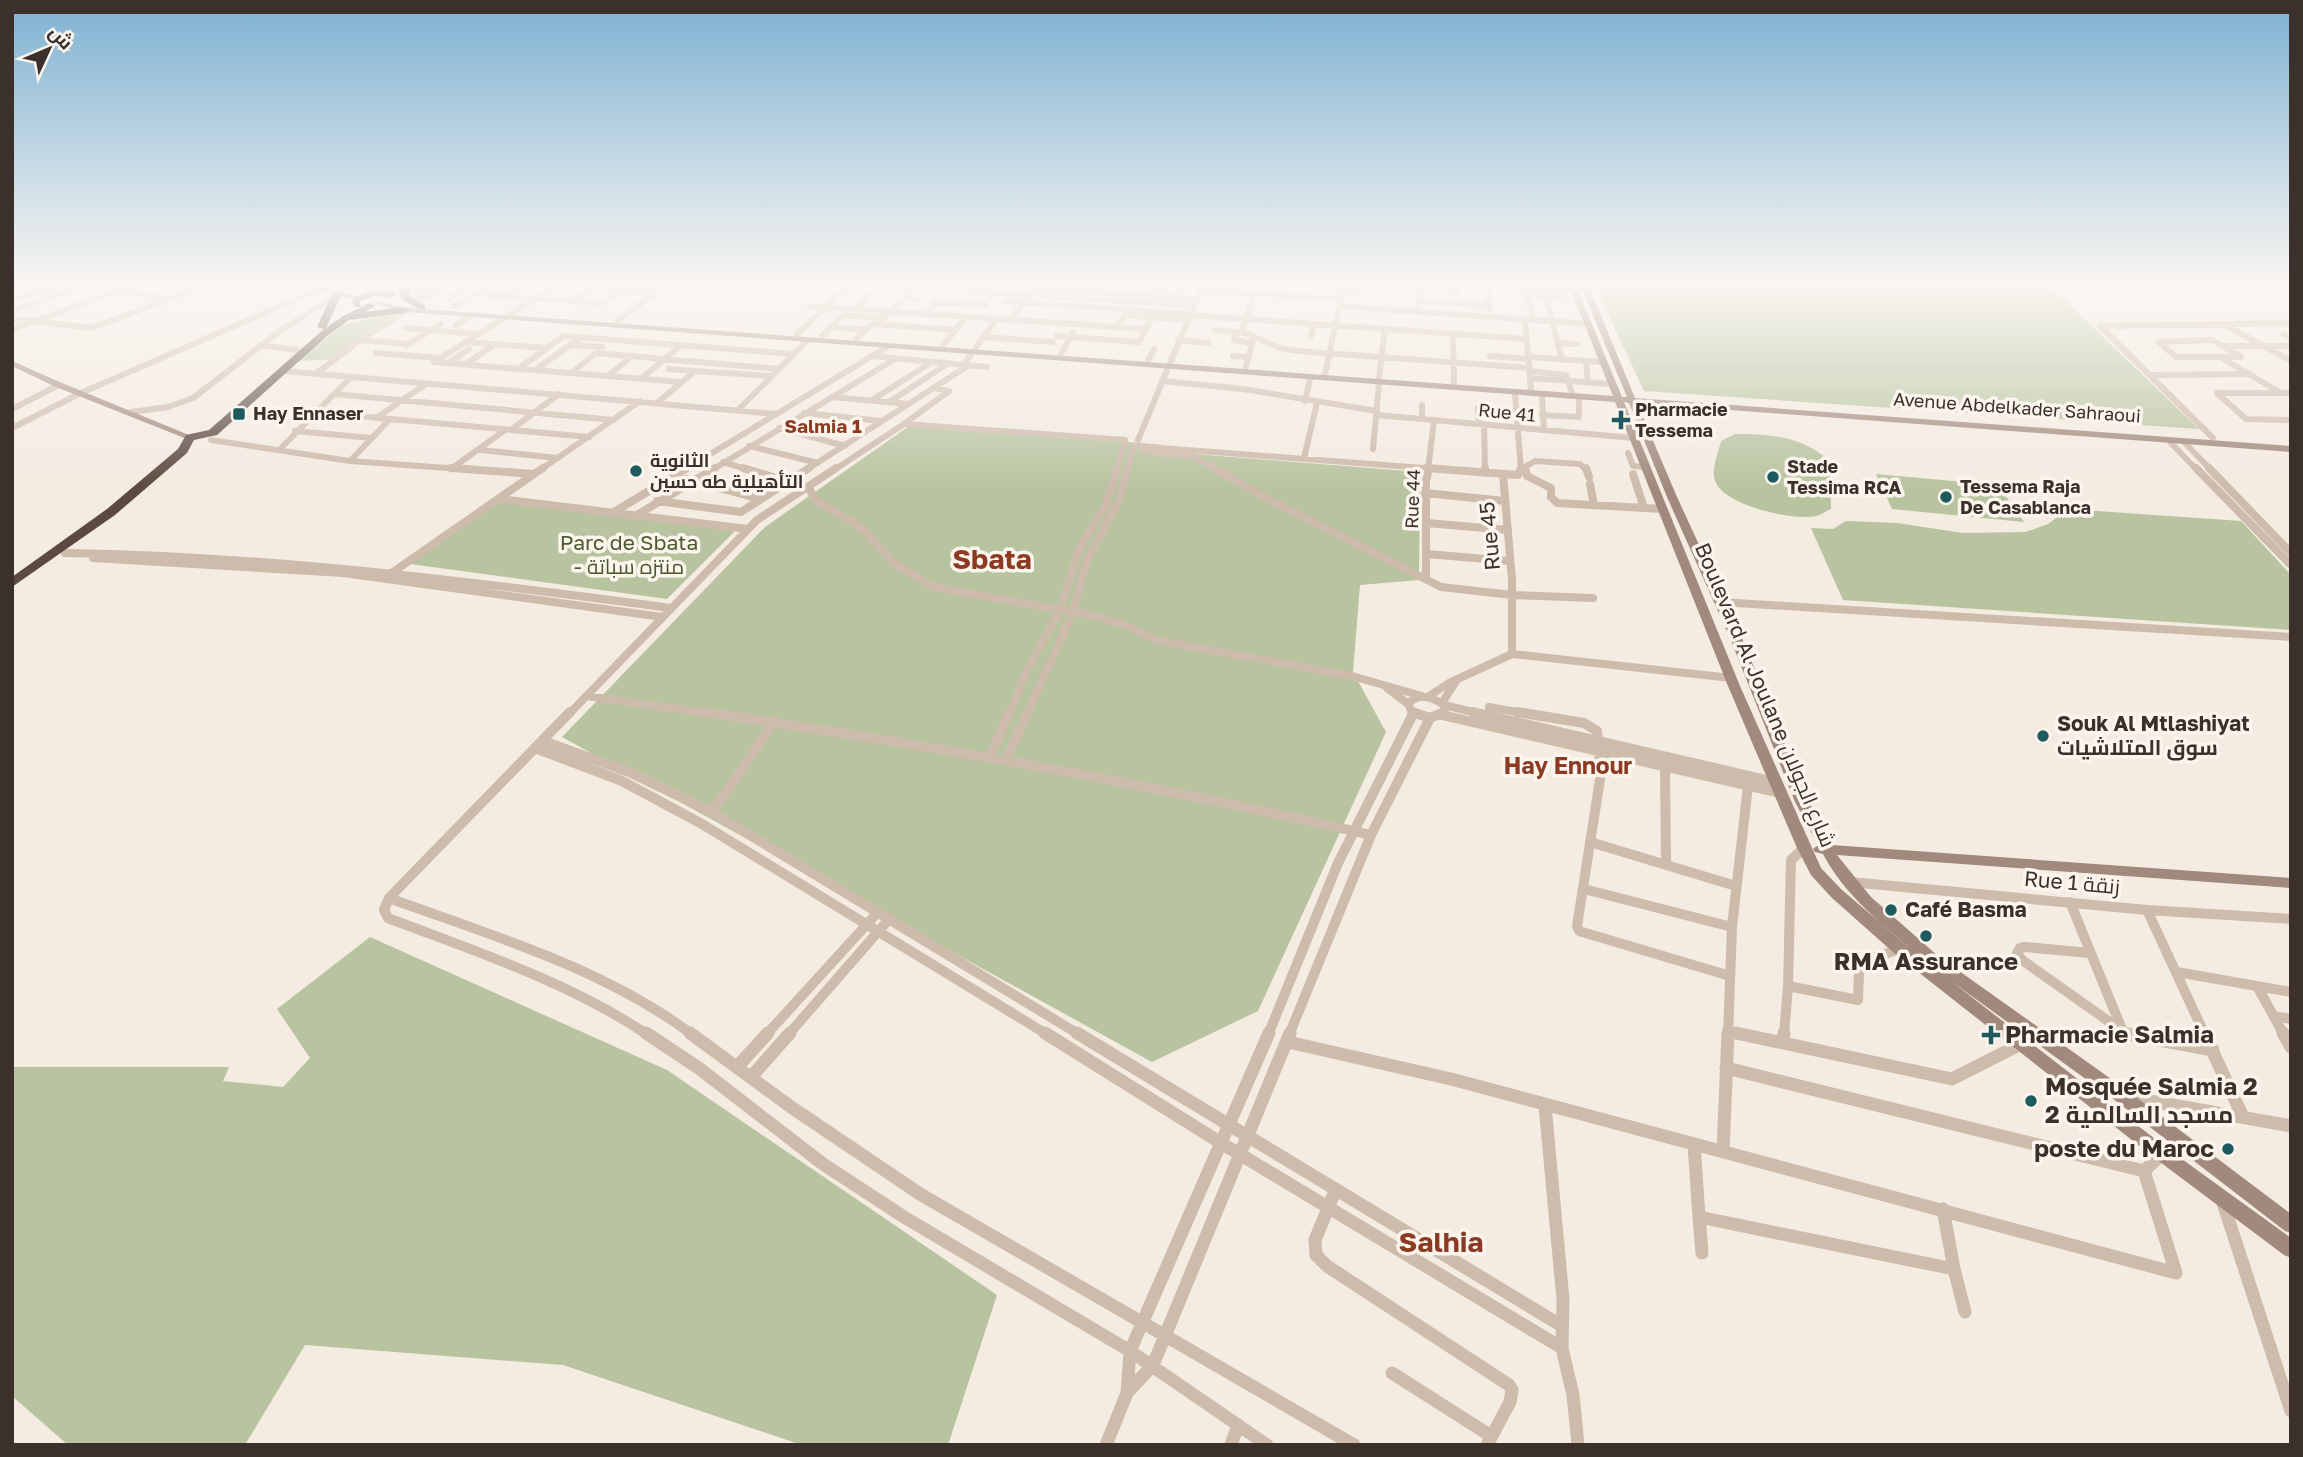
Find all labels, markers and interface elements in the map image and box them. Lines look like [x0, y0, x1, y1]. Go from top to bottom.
north arrow [14, 14, 84, 84]
text: ش [44, 20, 78, 54]
street label: Avenue Abdelkader Sahraoui [1893, 387, 2141, 427]
street label: Rue 41 [1477, 398, 1537, 426]
place label: Pharmacie Tessema [1635, 398, 1728, 441]
place label: Hay Ennaser [253, 402, 363, 424]
marker: Hay Ennaser [231, 406, 247, 422]
marker: Pharmacie Tessema [1613, 412, 1629, 428]
district label: Salmia 1 [784, 414, 862, 437]
place label: الثانوية التأهيلية طه حسين [650, 449, 803, 493]
place label: Stade Tessima RCA [1787, 455, 1902, 498]
marker: الثانوية التأهيلية طه حسين [628, 463, 644, 479]
street label: Rue 44 [1400, 469, 1424, 529]
marker: Stade Tessima RCA [1765, 469, 1781, 485]
place label: Tessema Raja De Casablanca [1960, 475, 2091, 518]
marker: Tessema Raja De Casablanca [1938, 489, 1954, 505]
street label: Rue 45 [1473, 501, 1505, 572]
park label: Parc de Sbata - منتزه سباتة [560, 529, 698, 579]
street label: Boulevard Al Joulane شارع الجولان [1688, 539, 1842, 851]
district label: Sbata [952, 542, 1032, 575]
place label: Souk Al Mtlashiyat سوق المتلاشيات [2057, 710, 2250, 761]
marker: Souk Al Mtlashiyat سوق المتلاشيات [2035, 728, 2051, 744]
district label: Hay Ennour [1504, 751, 1632, 779]
street label: Rue 1 زنقة [2023, 865, 2121, 899]
place label: Café Basma [1905, 896, 2027, 922]
marker: Café Basma [1883, 902, 1899, 918]
marker: RMA Assurance [1918, 928, 1934, 944]
place label: RMA Assurance [1834, 946, 2018, 975]
place label: Pharmacie Salmia [2005, 1019, 2214, 1048]
marker: Pharmacie Salmia [1983, 1027, 1999, 1043]
place label: Mosquée Salmia 2 مسجد السالمية 2 [2045, 1071, 2258, 1128]
marker: Mosquée Salmia 2 مسجد السالمية 2 [2023, 1093, 2039, 1109]
place label: poste du Maroc [2034, 1133, 2214, 1162]
marker: poste du Maroc [2220, 1141, 2236, 1157]
district label: Salhia [1398, 1225, 1484, 1258]

